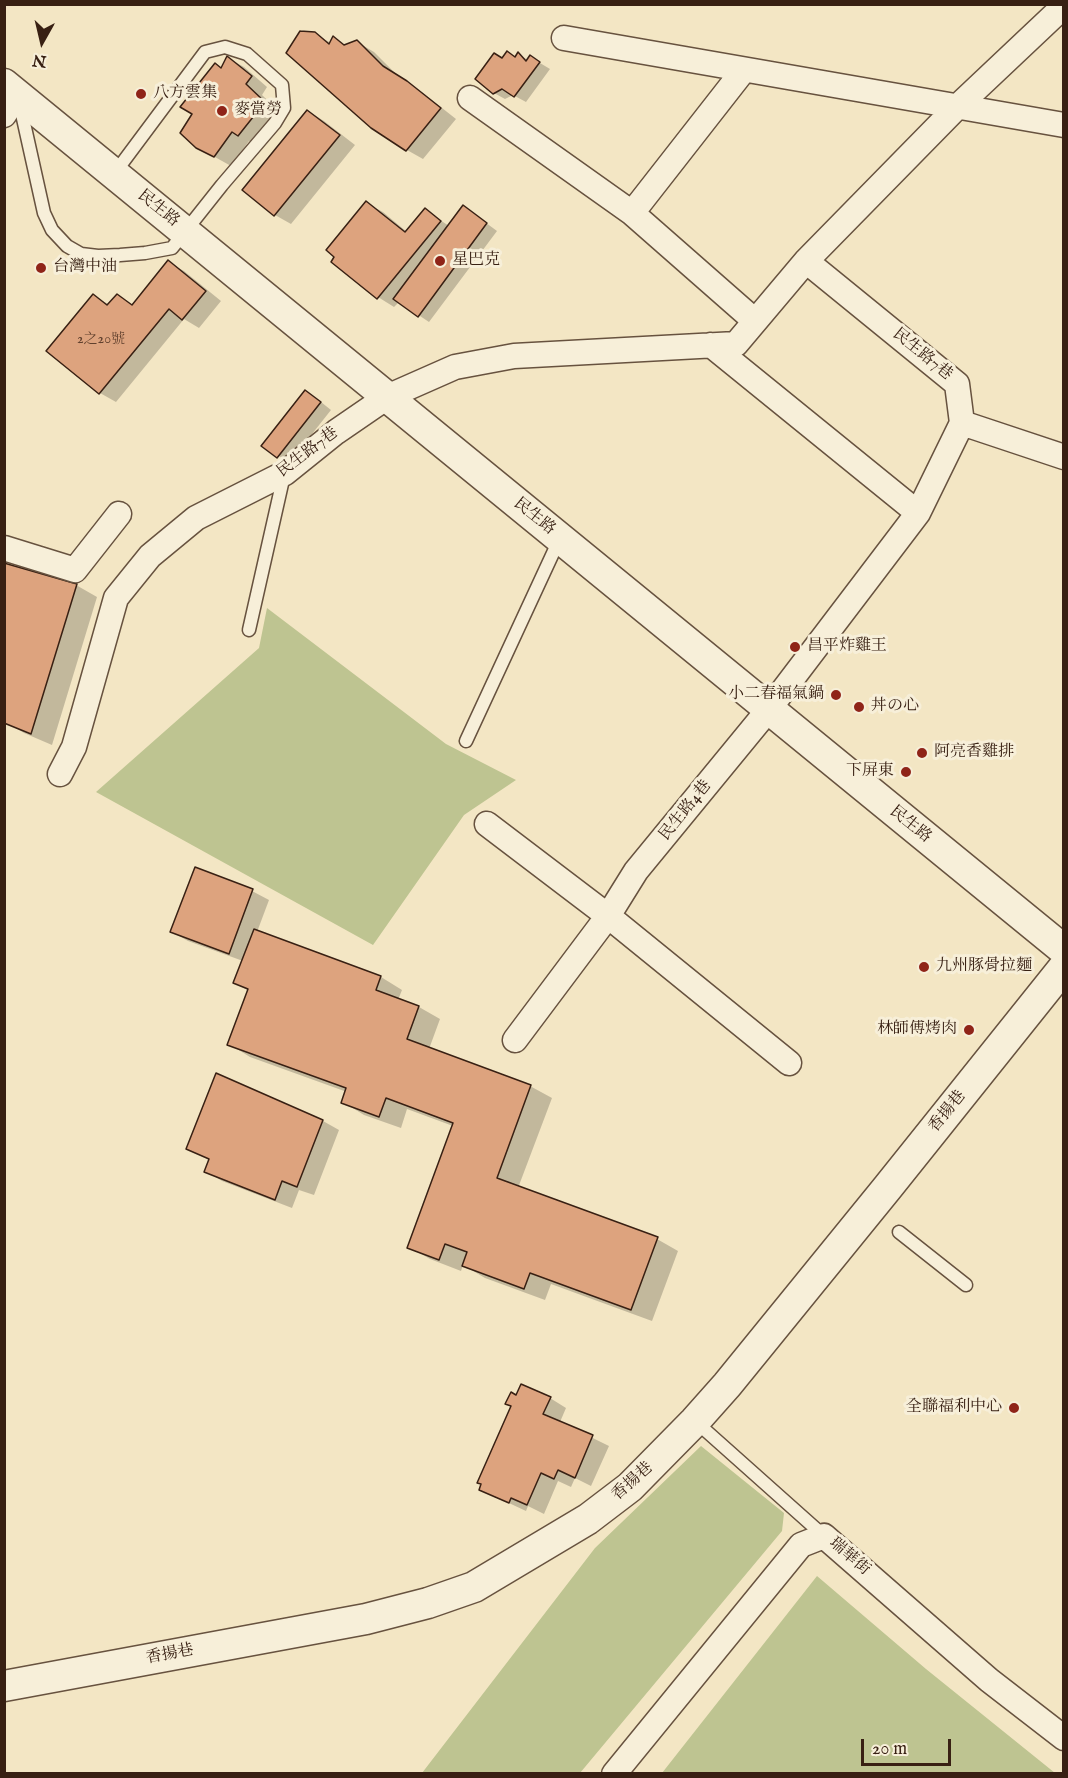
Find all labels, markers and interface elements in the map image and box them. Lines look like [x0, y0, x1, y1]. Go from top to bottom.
north arrow [12, 12, 72, 72]
text: N [31, 49, 48, 71]
place label: 八方雲集 [153, 84, 217, 104]
marker: 八方雲集 [134, 87, 148, 101]
place label: 麥當勞 [234, 101, 282, 121]
marker: 麥當勞 [215, 104, 229, 118]
street label: 民生路 [133, 186, 183, 232]
place label: 星巴克 [452, 251, 500, 271]
marker: 星巴克 [433, 254, 447, 268]
place label: 台灣中油 [53, 258, 117, 278]
marker: 台灣中油 [34, 261, 48, 275]
street label: 民生路7巷 [888, 325, 956, 385]
house number: 2之20號 [77, 332, 125, 348]
street label: 民生路7巷 [274, 424, 342, 482]
street label: 民生路 [509, 494, 559, 540]
place label: 昌平炸雞王 [807, 637, 887, 657]
marker: 昌平炸雞王 [788, 640, 802, 654]
place label: 小二春福氣鍋 [728, 685, 824, 705]
marker: 小二春福氣鍋 [829, 688, 843, 702]
place label: 丼の心 [871, 697, 919, 717]
marker: 丼の心 [852, 700, 866, 714]
place label: 阿亮香雞排 [934, 743, 1014, 763]
marker: 阿亮香雞排 [915, 746, 929, 760]
place label: 下屏東 [846, 762, 894, 782]
marker: 下屏東 [899, 765, 913, 779]
street label: 民生路4巷 [656, 777, 716, 845]
street label: 民生路 [885, 802, 935, 848]
place label: 九州豚骨拉麵 [936, 957, 1032, 977]
marker: 九州豚骨拉麵 [917, 960, 931, 974]
place label: 林師傅烤肉 [877, 1020, 957, 1040]
marker: 林師傅烤肉 [962, 1023, 976, 1037]
street label: 香揚巷 [925, 1087, 971, 1137]
place label: 全聯福利中心 [906, 1398, 1002, 1418]
marker: 全聯福利中心 [1007, 1401, 1021, 1415]
street label: 香揚巷 [609, 1459, 657, 1505]
street label: 瑞華街 [825, 1534, 873, 1580]
street label: 香揚巷 [145, 1641, 195, 1669]
scale bar [864, 1727, 954, 1765]
text: 20 m [872, 1738, 907, 1761]

